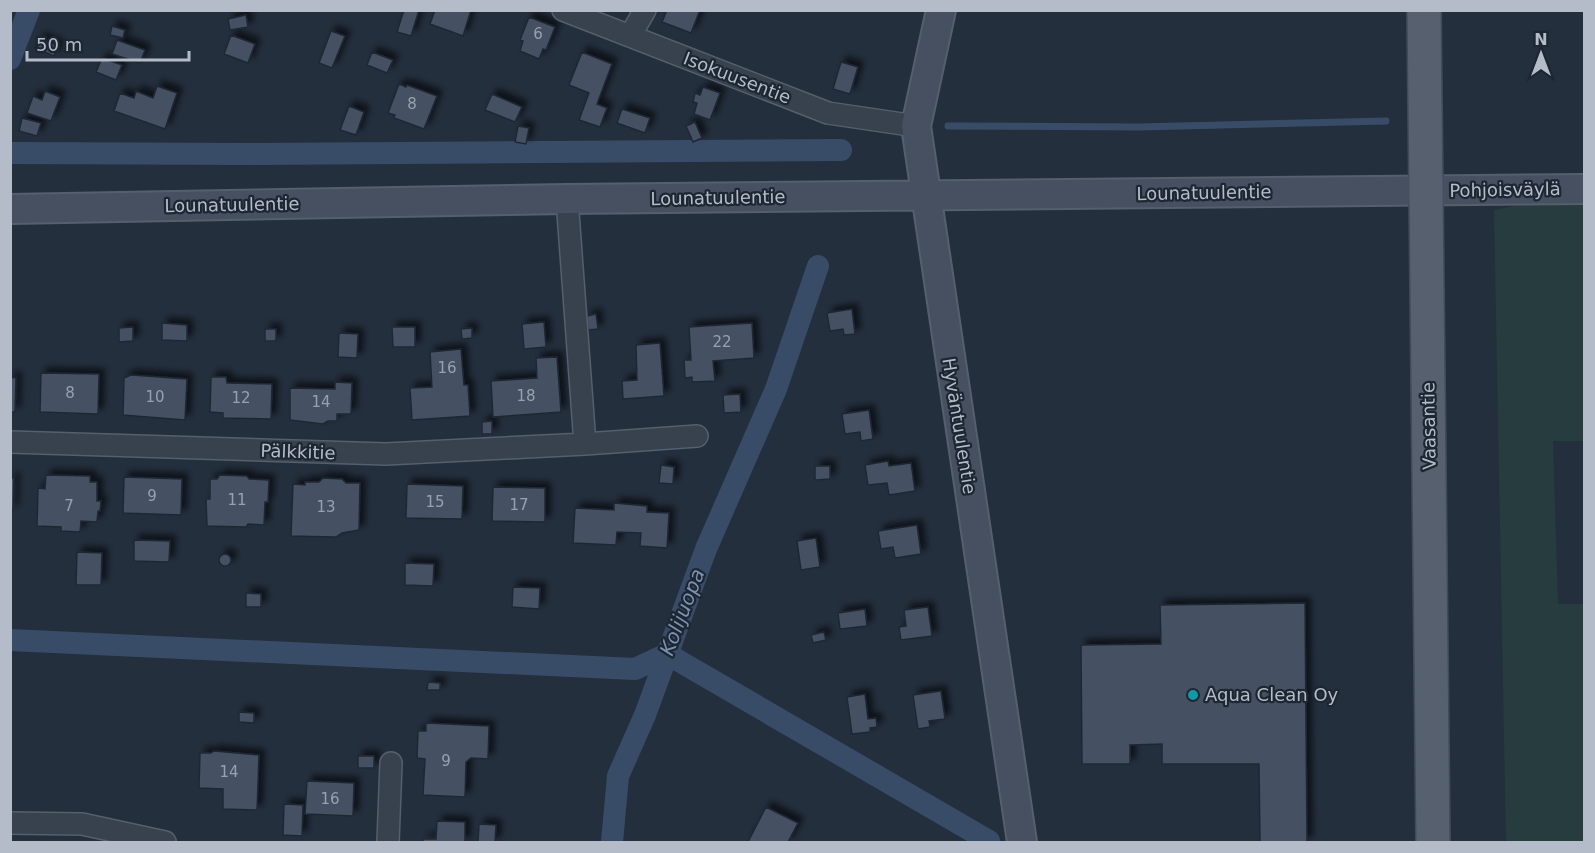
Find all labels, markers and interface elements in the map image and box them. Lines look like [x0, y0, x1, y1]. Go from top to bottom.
scale bar [27, 24, 189, 62]
north arrow [1511, 24, 1571, 84]
house number: 6 [533, 25, 543, 43]
text: N [1534, 30, 1548, 49]
text: 50 m [36, 34, 82, 55]
street label: Isokuusentie [680, 47, 794, 108]
house number: 8 [407, 95, 417, 113]
street label: Pohjoisväylä [1449, 178, 1561, 201]
street label: Lounatuulentie [1136, 181, 1272, 204]
street label: Lounatuulentie [650, 186, 786, 209]
street label: Lounatuulentie [164, 193, 300, 216]
house number: 22 [712, 333, 732, 351]
street label: Hyväntuulentie [938, 356, 981, 496]
house number: 16 [437, 359, 457, 377]
street label: Vaasantie [1417, 382, 1440, 470]
house number: 8 [65, 384, 75, 402]
house number: 18 [516, 387, 536, 405]
house number: 10 [145, 388, 165, 406]
house number: 12 [231, 389, 251, 407]
house number: 14 [311, 393, 331, 411]
street label: Pälkkitie [260, 440, 336, 463]
house number: 9 [147, 487, 157, 505]
house number: 11 [227, 491, 247, 509]
house number: 15 [425, 493, 445, 511]
house number: 17 [509, 496, 529, 514]
house number: 7 [64, 497, 74, 515]
house number: 13 [316, 498, 336, 516]
water label: Kolijuopa [654, 565, 710, 659]
place label: Aqua Clean Oy [1205, 684, 1339, 705]
marker: Aqua Clean Oy [1186, 688, 1200, 702]
house number: 9 [441, 752, 451, 770]
house number: 14 [219, 763, 239, 781]
house number: 16 [320, 790, 340, 808]

